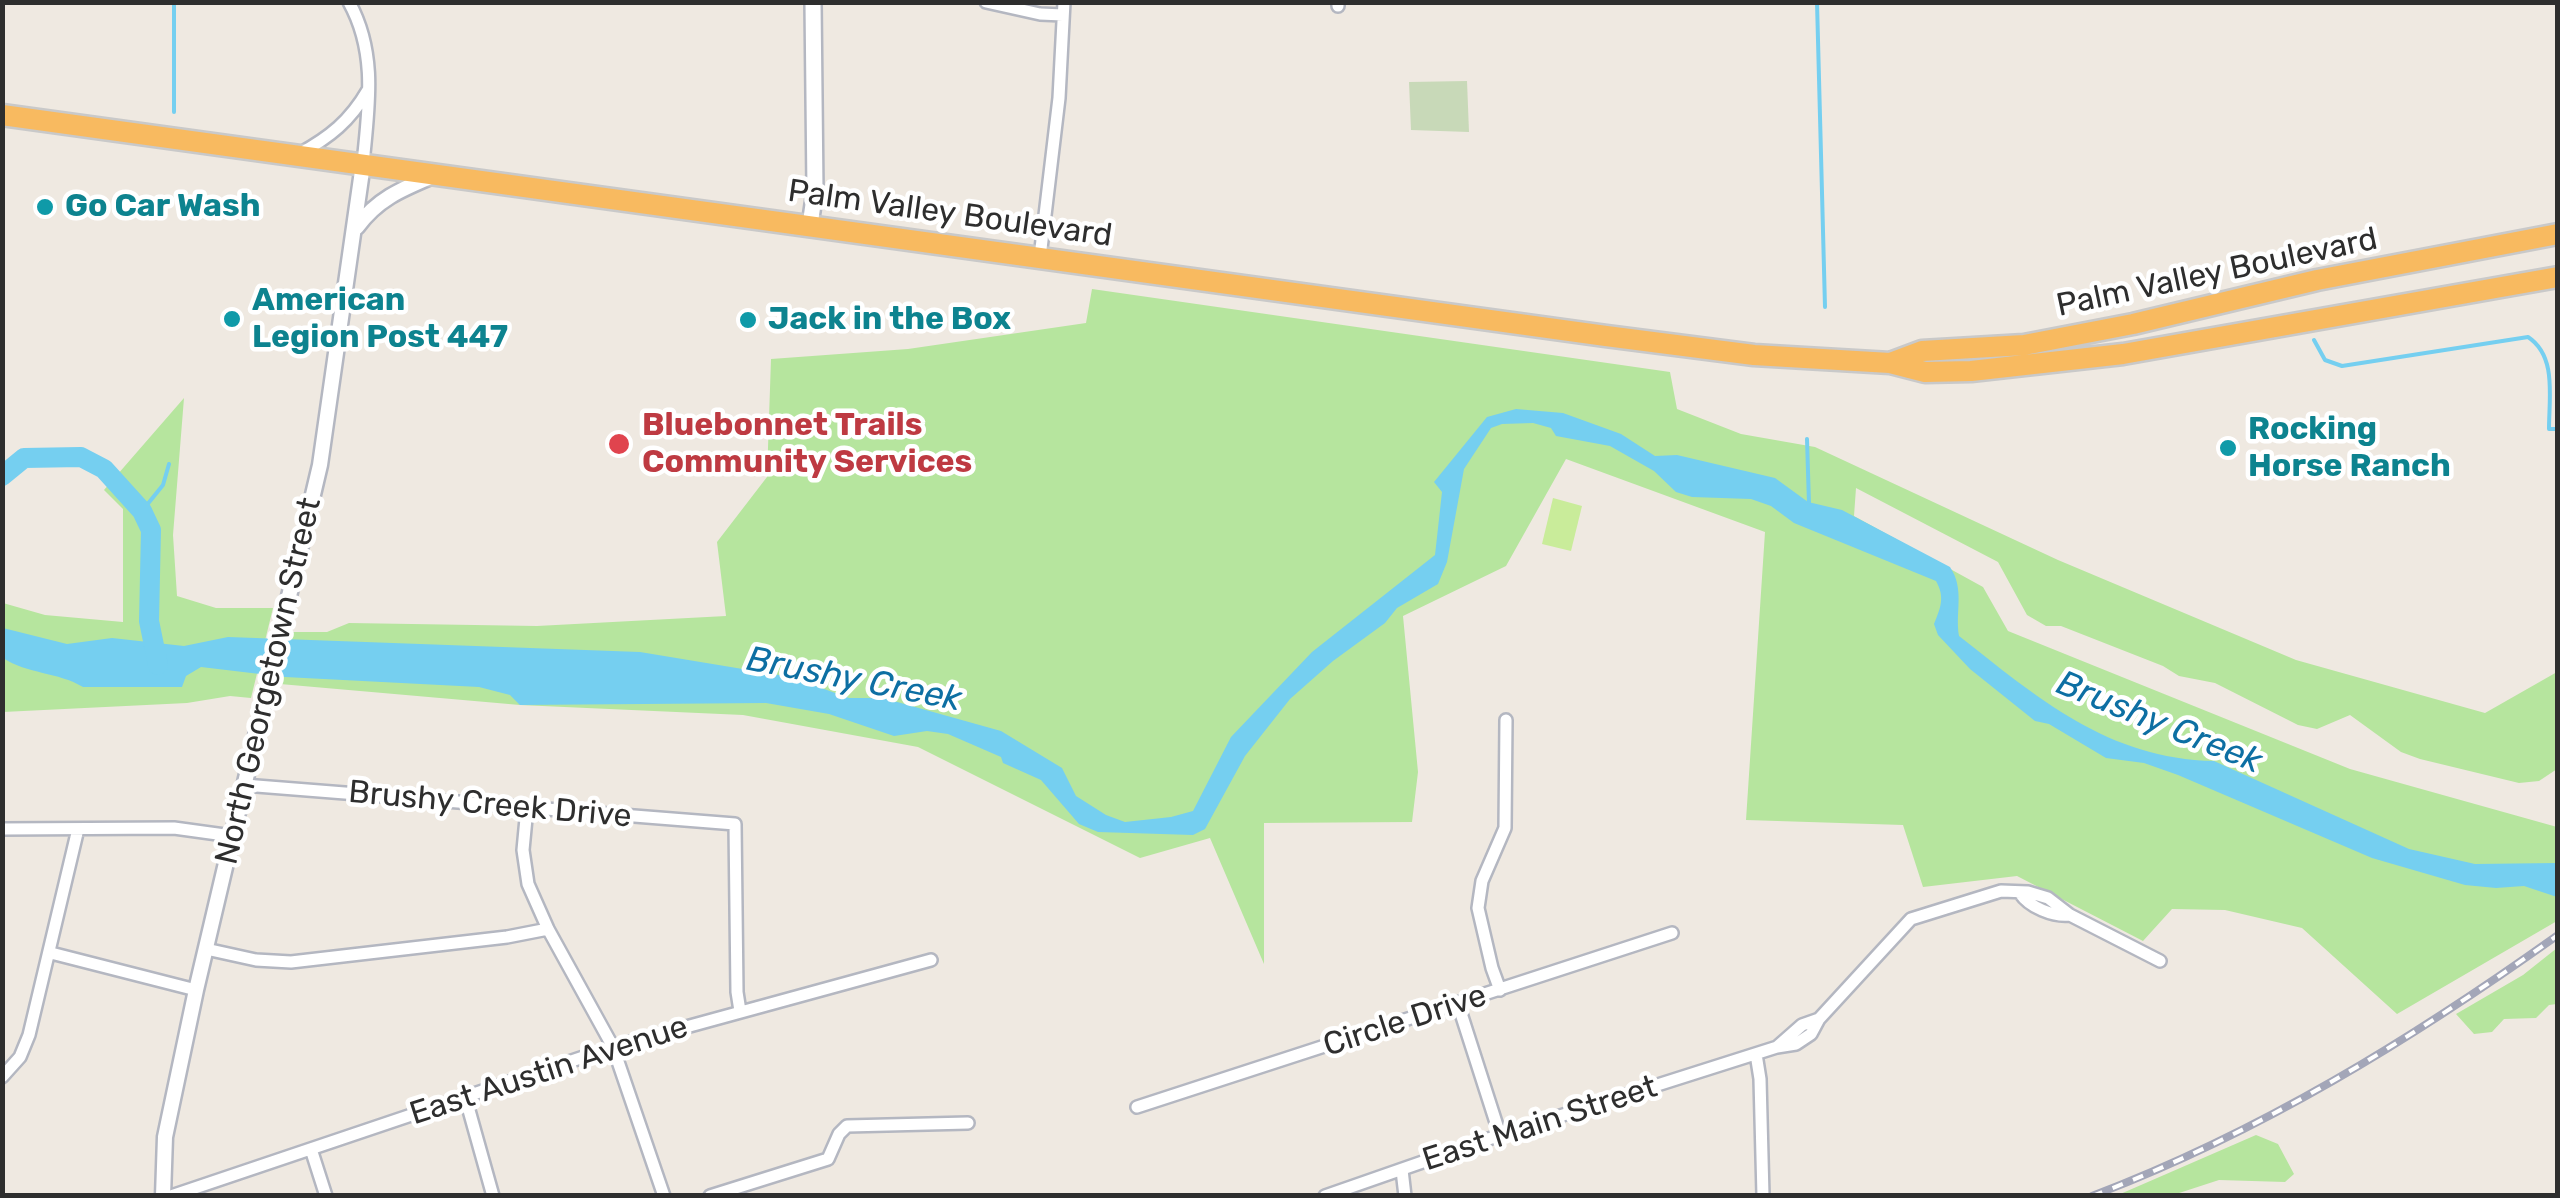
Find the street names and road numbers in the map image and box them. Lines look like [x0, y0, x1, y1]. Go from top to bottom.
street label: Palm Valley Boulevard [785, 172, 1115, 256]
street label: Palm Valley Boulevard [2053, 220, 2381, 326]
street label: North Georgetown Street [208, 494, 330, 868]
street label: Brushy Creek Drive [347, 773, 633, 837]
street label: Circle Drive [1319, 977, 1491, 1065]
street label: East Austin Avenue [405, 1008, 693, 1134]
street label: East Main Street [1418, 1068, 1662, 1180]

